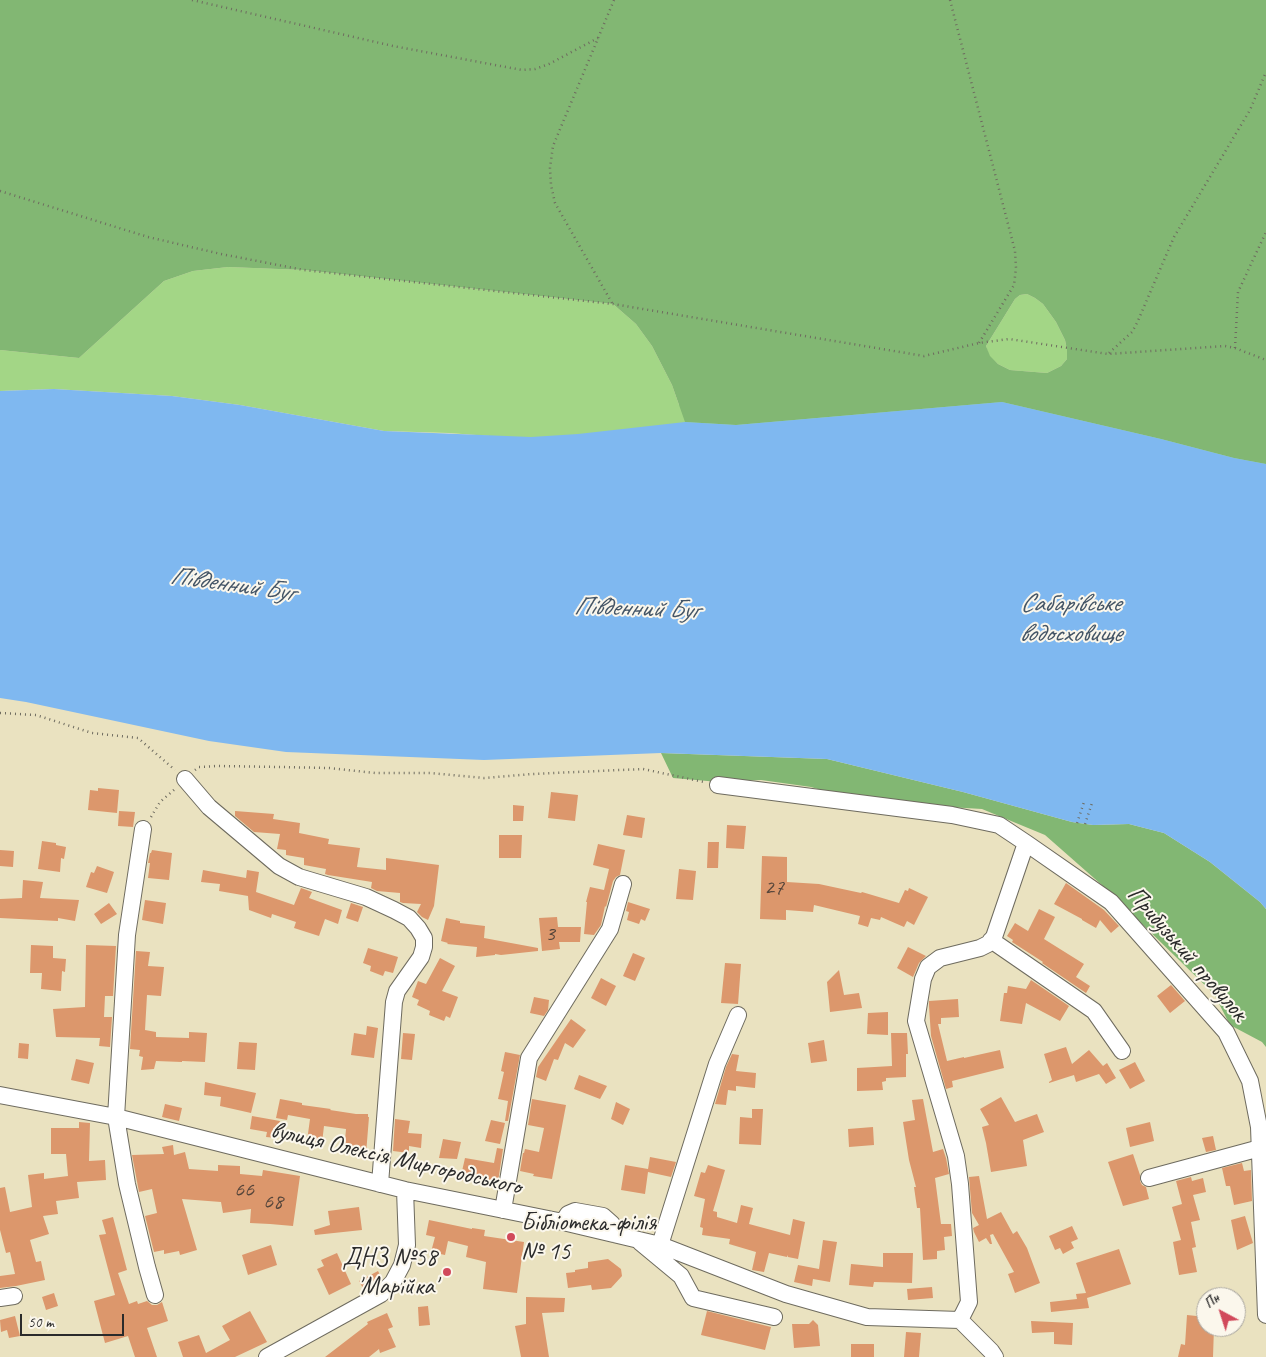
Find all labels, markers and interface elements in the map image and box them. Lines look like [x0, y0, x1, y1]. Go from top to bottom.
water label: Південний Буг [168, 561, 296, 609]
water label: Сабарівське водосховище [1019, 588, 1121, 650]
water label: Південний Буг [573, 591, 699, 627]
house number: 27 [764, 875, 784, 901]
street label: Прибузький провулок [1120, 880, 1254, 1028]
house number: 3 [545, 921, 555, 947]
street label: вулиця Олексія Миргородського [268, 1116, 524, 1202]
house number: 66 [234, 1177, 254, 1203]
house number: 68 [263, 1189, 283, 1215]
place label: Бібліотека-філія № 15 [521, 1208, 656, 1267]
marker: Бібліотека-філія № 15 [505, 1231, 517, 1243]
place label: ДНЗ №58 'Марійка' [342, 1243, 437, 1302]
marker: ДНЗ №58 'Марійка' [441, 1266, 453, 1278]
north arrow [1196, 1287, 1246, 1337]
text: Пн [1201, 1290, 1223, 1312]
scale bar [22, 1304, 126, 1336]
text: 50 m [28, 1313, 54, 1332]

